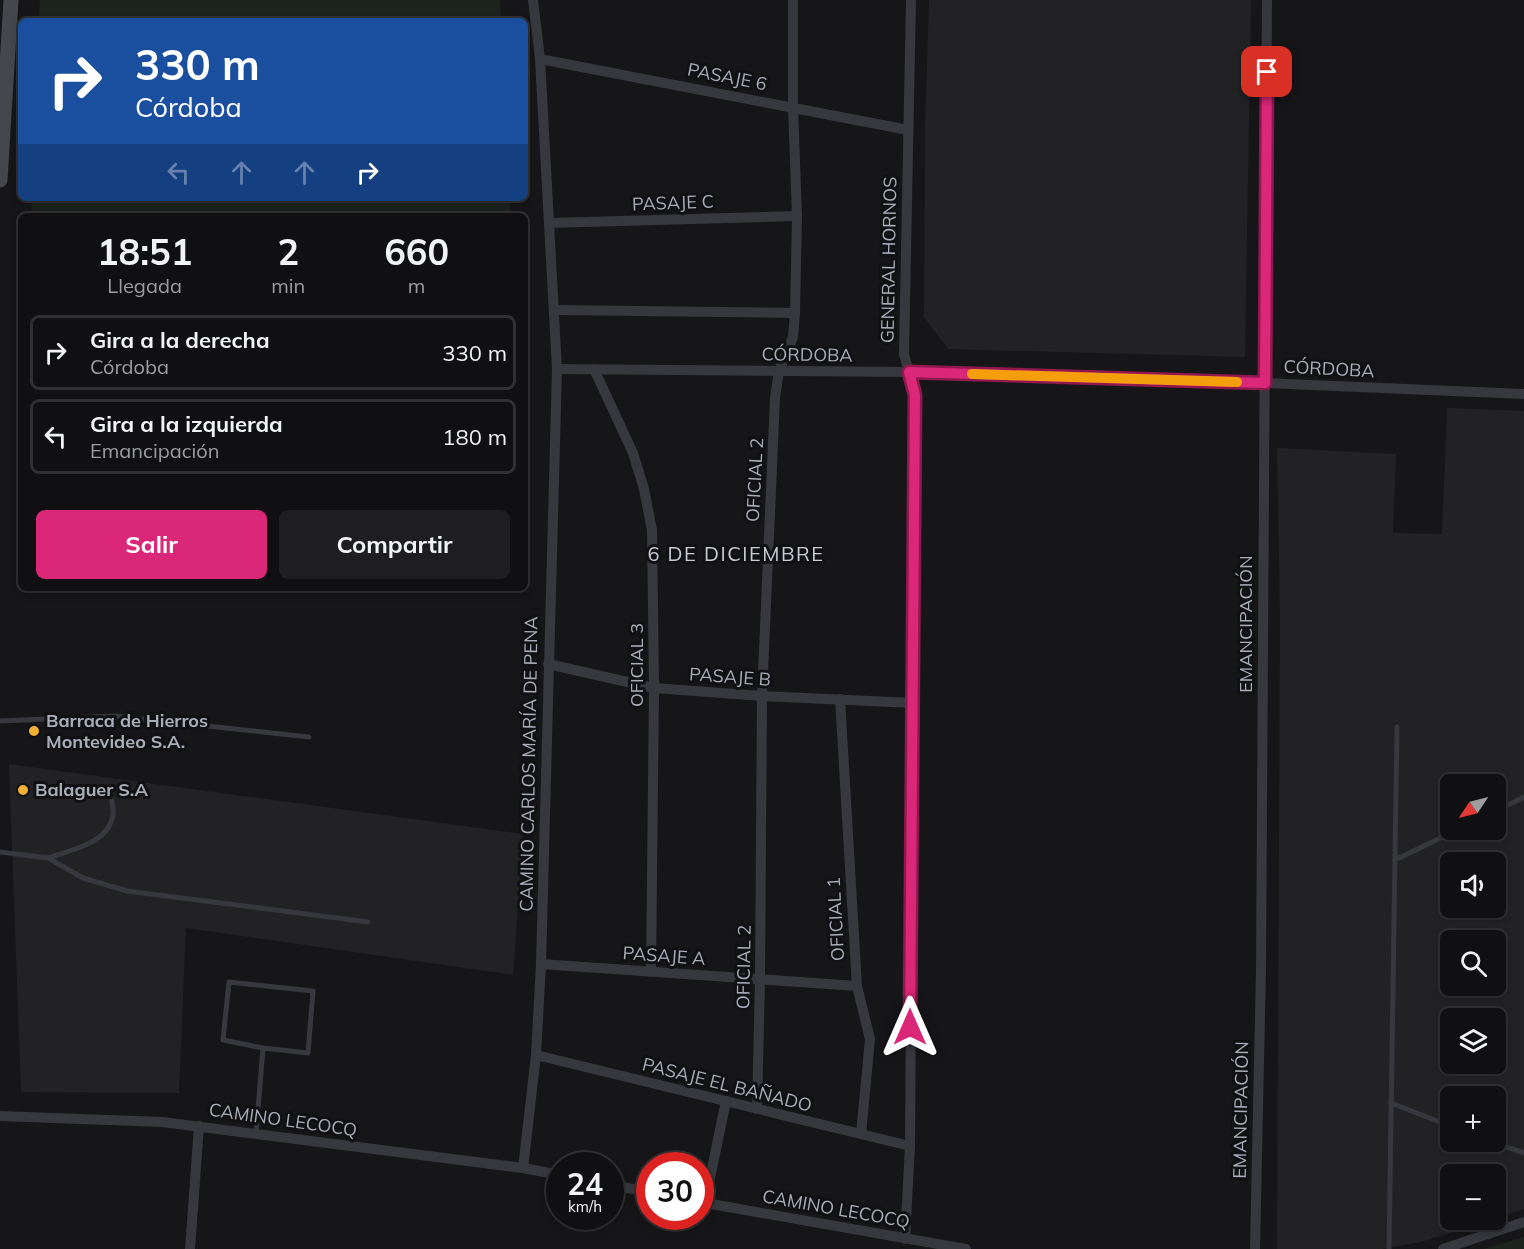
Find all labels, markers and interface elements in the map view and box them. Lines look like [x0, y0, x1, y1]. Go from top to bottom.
text: 330 m [135, 38, 260, 91]
icon: right [36, 42, 114, 120]
pin [1241, 46, 1292, 97]
icon: arrive [1250, 55, 1283, 88]
street label: PASAJE 6 [685, 58, 769, 95]
text: Córdoba [135, 90, 242, 124]
icon: left [162, 156, 195, 189]
icon: ahead [225, 156, 258, 189]
icon: ahead [288, 156, 321, 189]
icon: right [351, 156, 384, 189]
street label: GENERAL HORNOS [876, 177, 901, 343]
street label: PASAJE C [632, 190, 714, 215]
text: 18:51 [97, 229, 192, 274]
text: 2 [277, 229, 299, 274]
text: 660 [384, 229, 449, 274]
text: Llegada [107, 273, 182, 298]
text: min [271, 273, 305, 298]
text: m [408, 273, 425, 298]
text: Gira a la derecha [90, 326, 270, 354]
icon: right [39, 336, 72, 369]
text: 330 m [442, 339, 507, 367]
street label: CÓRDOBA [761, 342, 853, 367]
text: Córdoba [90, 354, 169, 379]
street label: CÓRDOBA [1283, 355, 1375, 382]
text: Gira a la izquierda [90, 410, 283, 438]
icon: left [39, 420, 72, 453]
text: 180 m [442, 423, 507, 451]
street label: OFICIAL 2 [741, 437, 768, 523]
text: Emancipación [90, 438, 220, 463]
button: Salir [36, 510, 267, 579]
button: Compartir [279, 510, 510, 579]
district label: 6 DE DICIEMBRE [647, 541, 825, 566]
street label: EMANCIPACIÓN [1234, 555, 1257, 693]
street label: CAMINO CARLOS MARÍA DE PENA [514, 616, 543, 912]
street label: OFICIAL 3 [625, 623, 648, 707]
street label: PASAJE B [688, 662, 772, 691]
place label: Barraca de Hierros Montevideo S.A. [46, 709, 208, 753]
marker: Barraca de Hierros Montevideo S.A. [27, 724, 41, 738]
north arrow [1440, 774, 1506, 840]
map controls [1440, 774, 1506, 1230]
place label: Balaguer S.A [35, 778, 148, 801]
marker: Balaguer S.A [16, 783, 30, 797]
button: sound [1440, 852, 1506, 918]
street label: OFICIAL 1 [822, 876, 849, 962]
street label: OFICIAL 2 [731, 925, 756, 1009]
button: search [1440, 930, 1506, 996]
street label: PASAJE A [622, 941, 706, 970]
position arrow [878, 995, 942, 1059]
button: layers [1440, 1008, 1506, 1074]
street label: EMANCIPACIÓN [1228, 1041, 1253, 1179]
street label: PASAJE EL BAÑADO [640, 1052, 814, 1117]
button: + [1440, 1086, 1506, 1152]
street label: CAMINO LECOCQ [208, 1098, 359, 1141]
speed limit sign: 30 [636, 1152, 714, 1230]
button: − [1440, 1164, 1506, 1230]
text: 24 [567, 1165, 603, 1203]
street label: CAMINO LECOCQ [761, 1184, 912, 1233]
text: km/h [568, 1197, 602, 1216]

